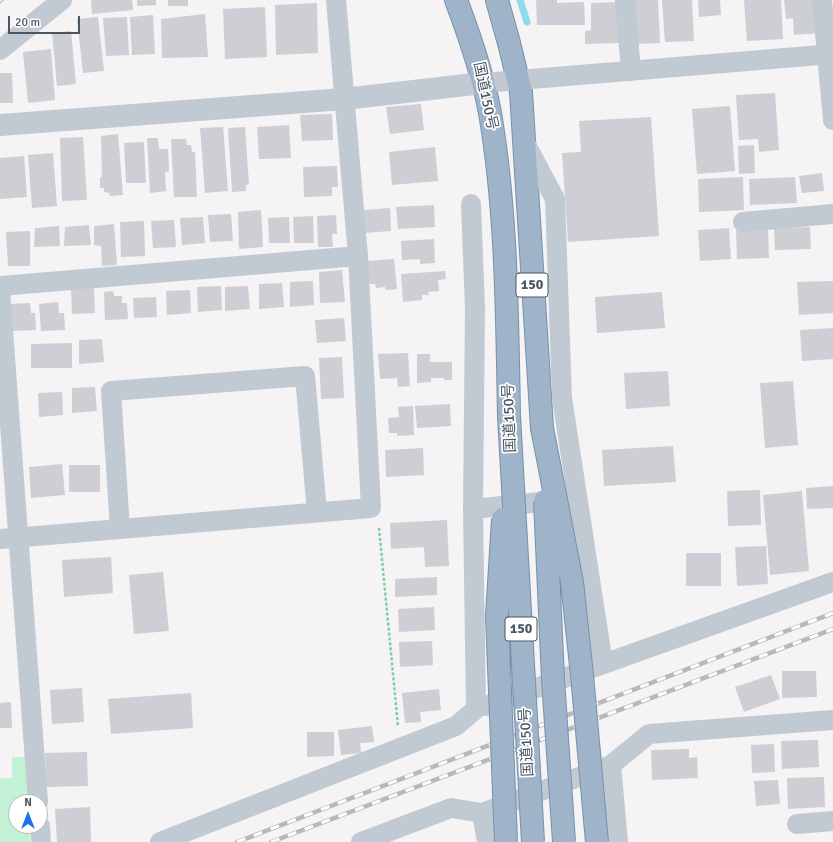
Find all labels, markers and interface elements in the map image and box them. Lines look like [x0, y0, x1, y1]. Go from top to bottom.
scale bar [10, 8, 82, 34]
text: 20 m [15, 15, 40, 30]
street label: 国道150号 [469, 60, 501, 132]
road number: 150 [516, 273, 548, 297]
street label: 国道150号 [500, 383, 520, 453]
road number: 150 [505, 617, 537, 641]
street label: 国道150号 [516, 707, 538, 777]
north arrow [8, 794, 48, 834]
text: N [24, 796, 32, 809]

